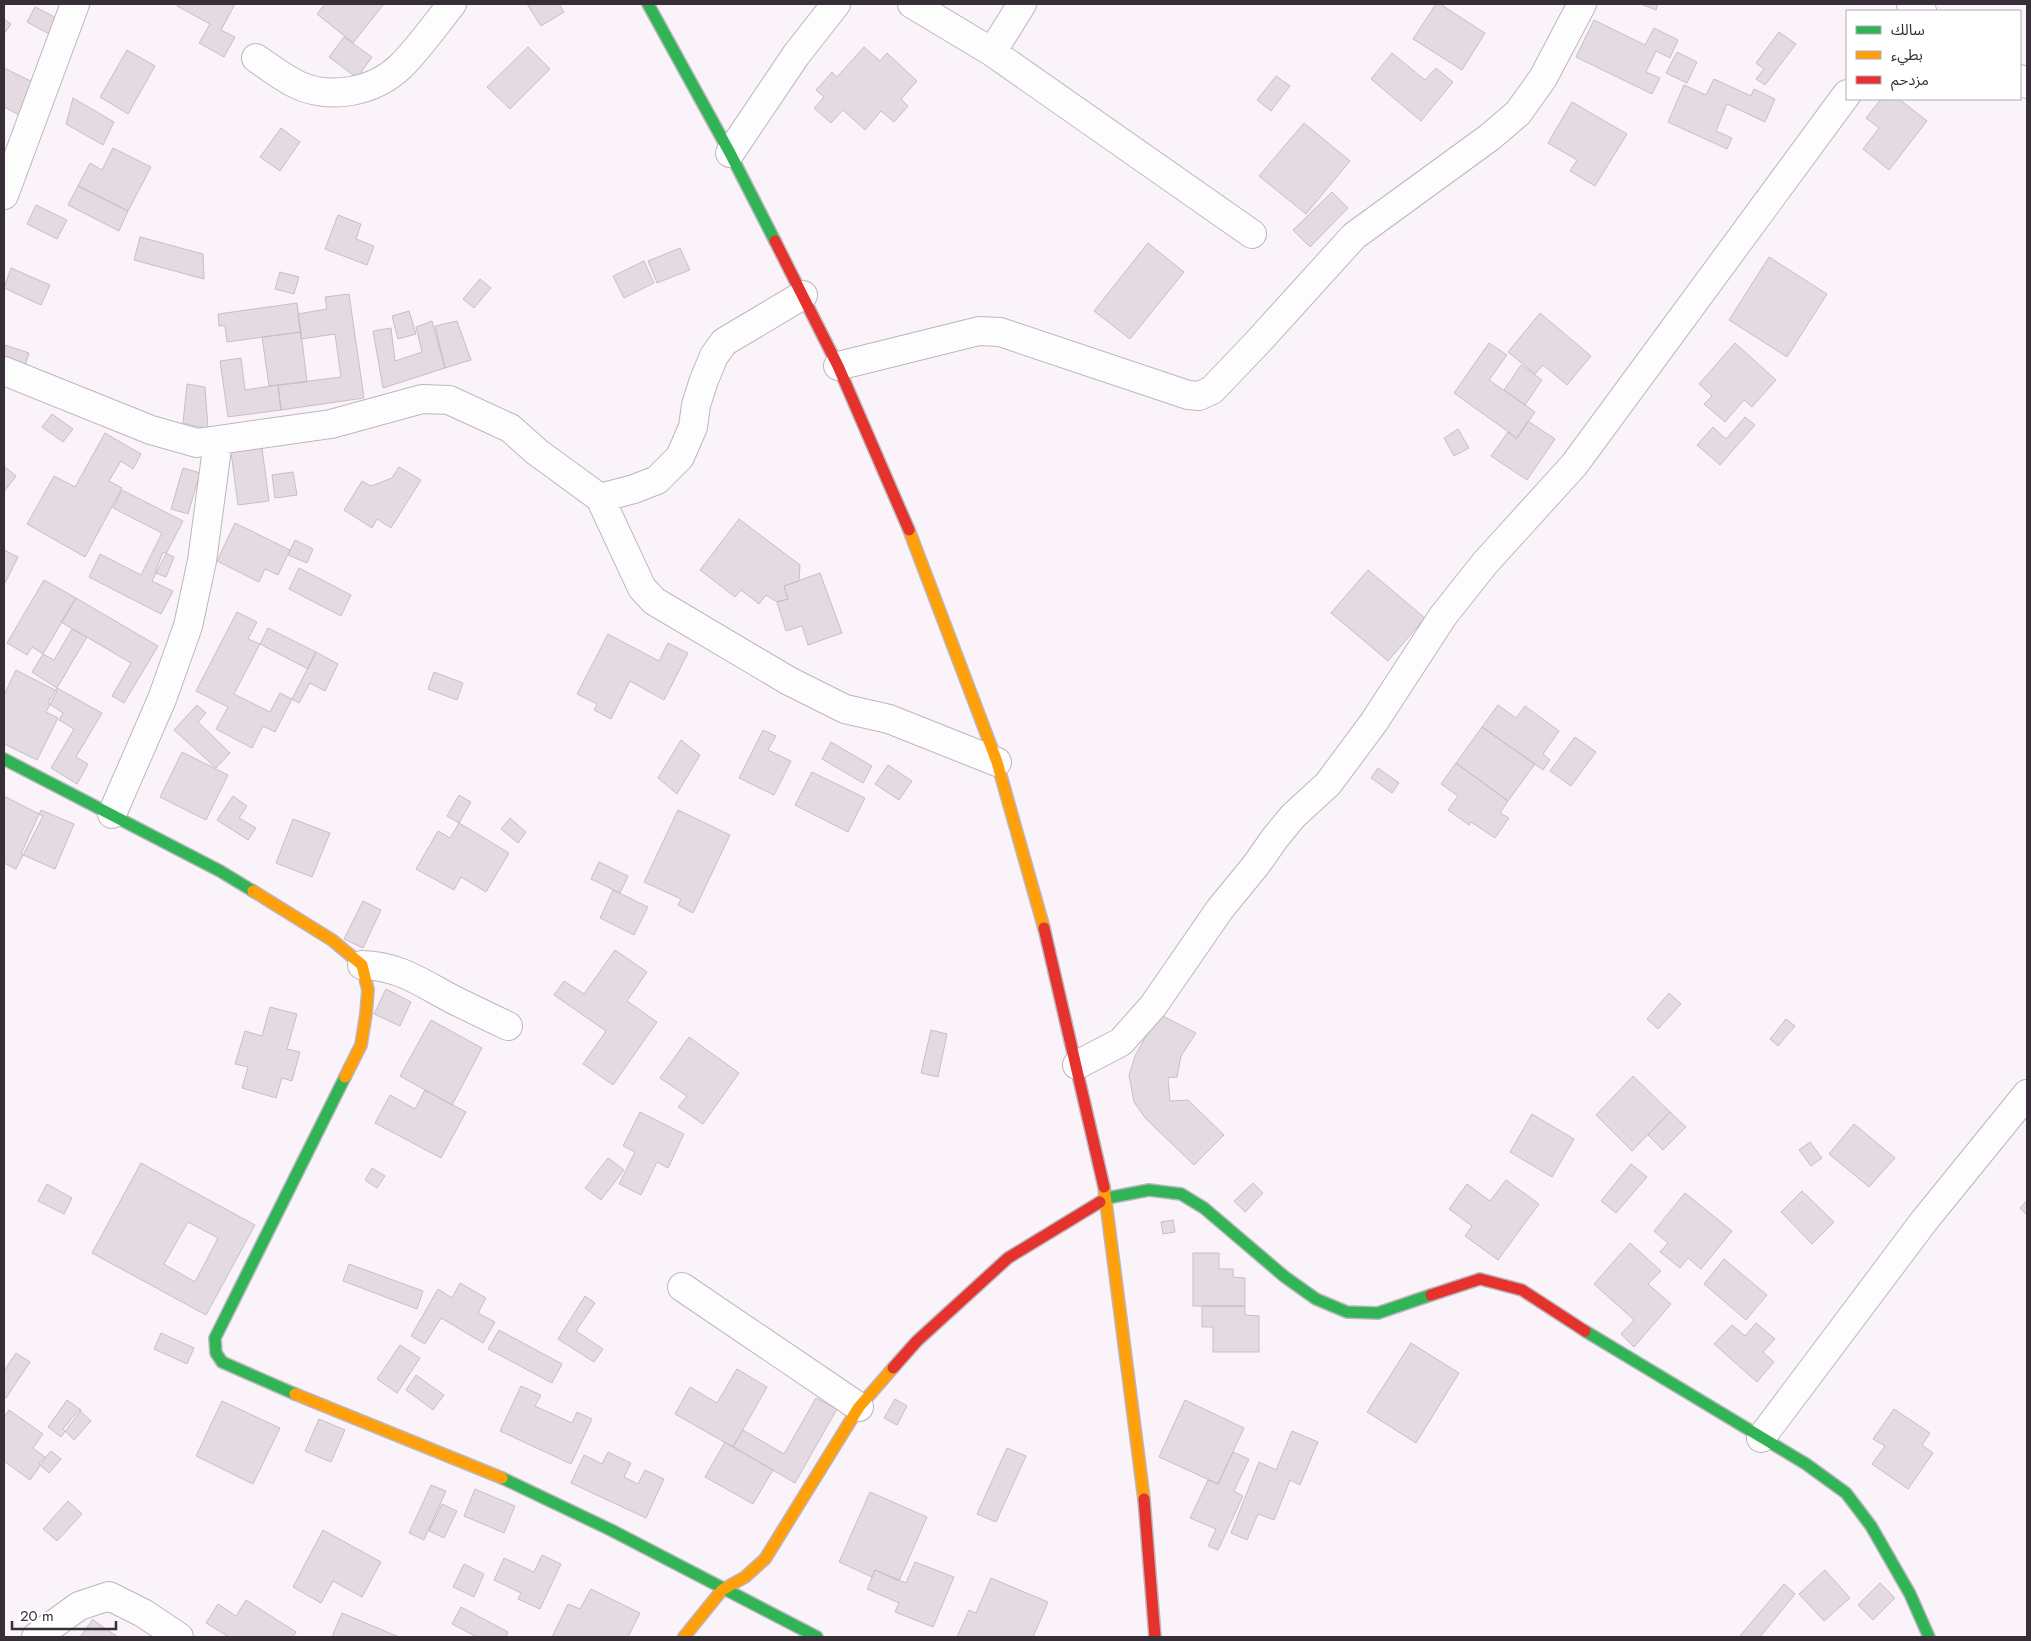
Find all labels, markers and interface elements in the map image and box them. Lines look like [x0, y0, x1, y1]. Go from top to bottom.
legend [1846, 10, 2021, 100]
text: سالك [1891, 19, 1925, 41]
text: بطيء [1891, 44, 1923, 66]
text: مزدحم [1891, 69, 1929, 91]
scale bar [12, 1598, 116, 1630]
text: 20 m [20, 1605, 54, 1627]

